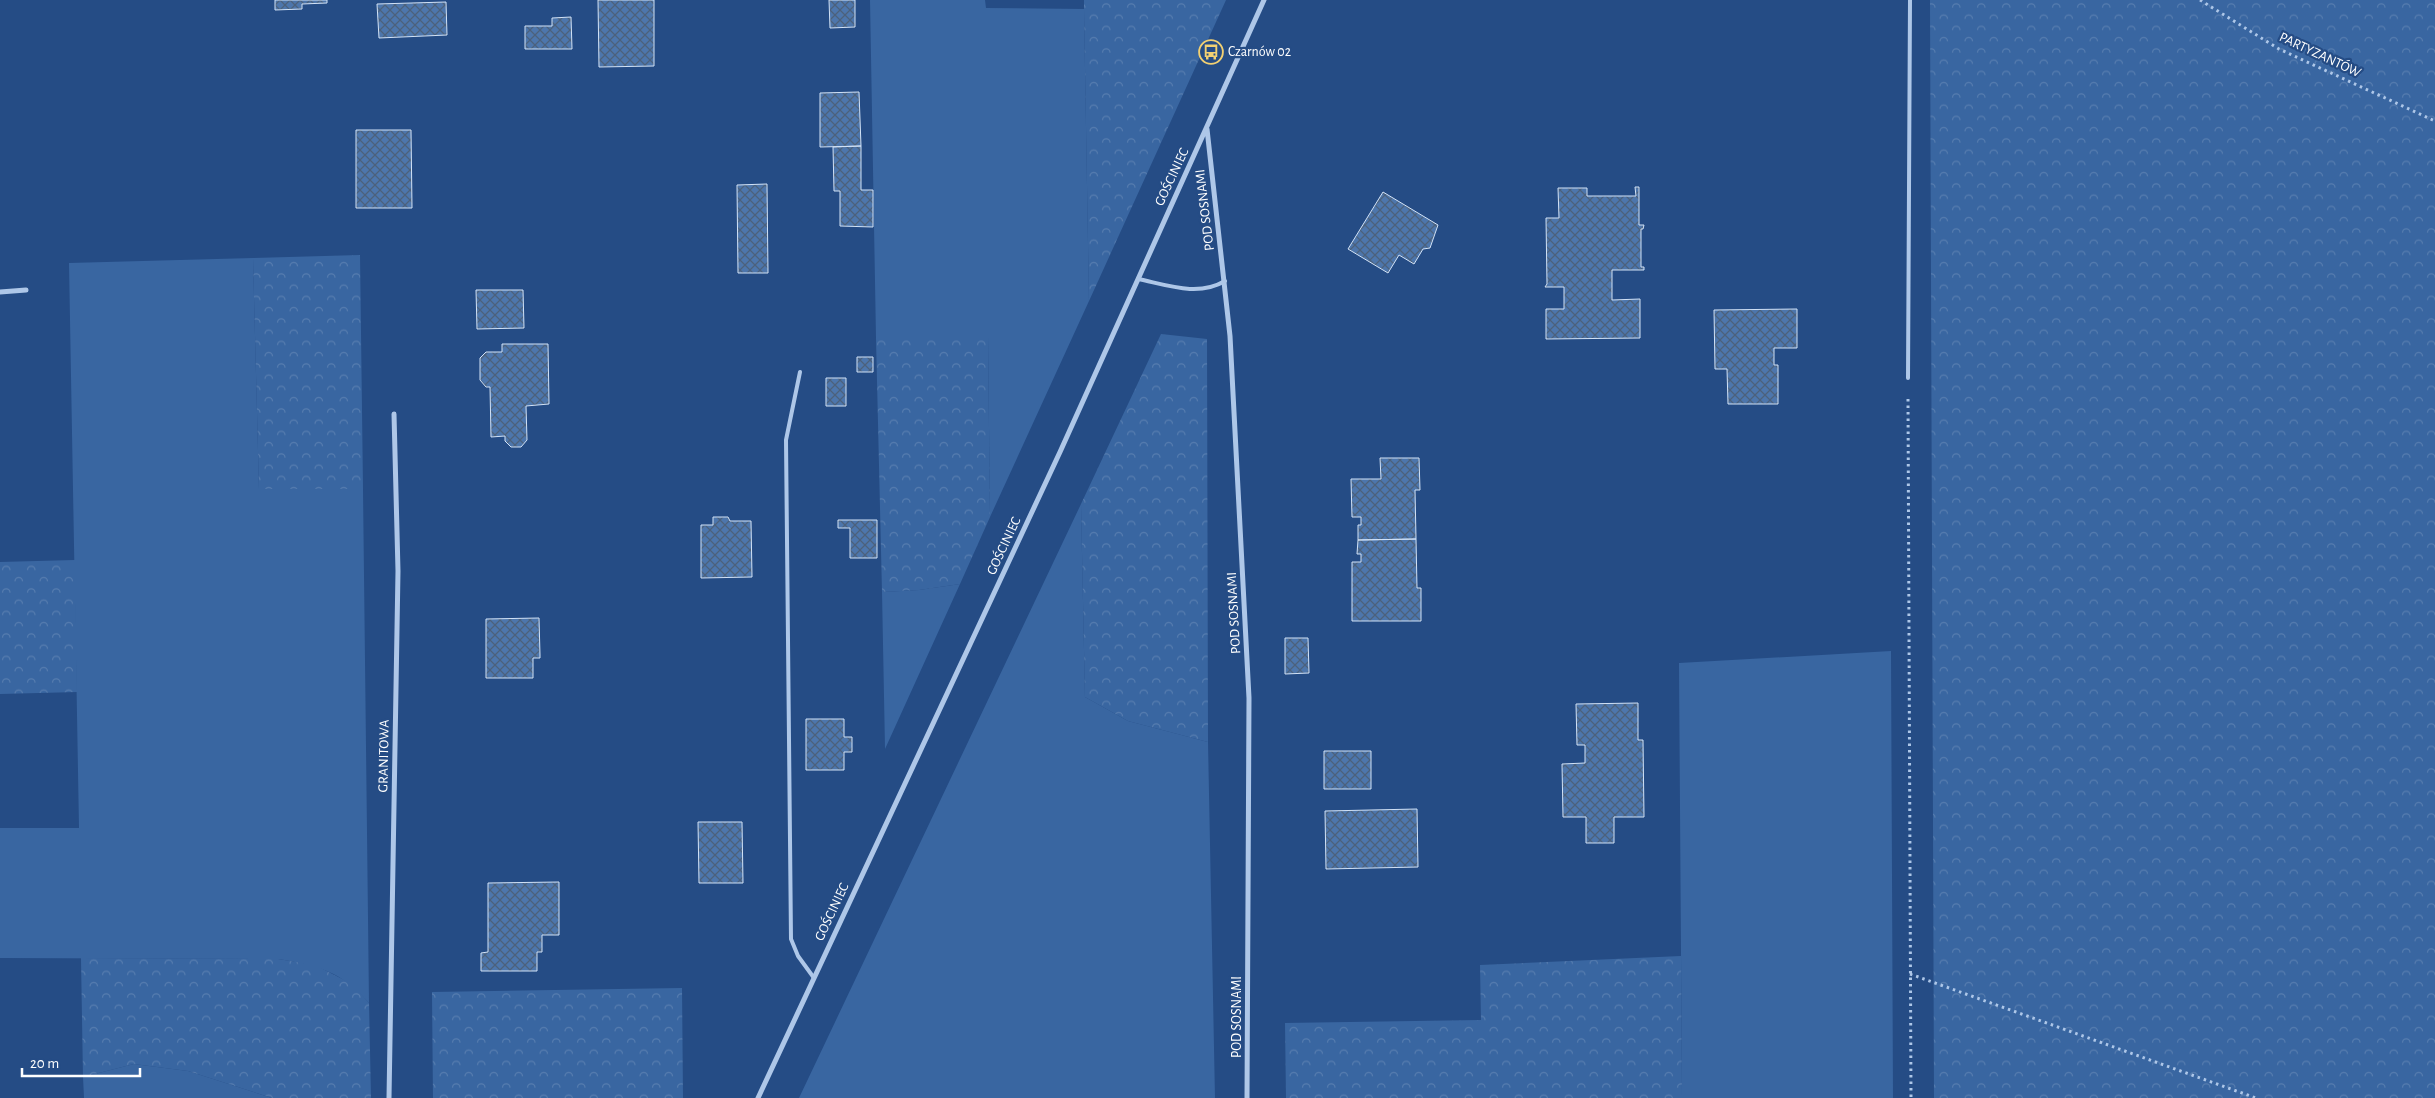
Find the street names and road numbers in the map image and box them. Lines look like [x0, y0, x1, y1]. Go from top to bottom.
street label: PARTYZANTÓW [2277, 27, 2365, 80]
street label: GOŚCINIEC [1150, 145, 1191, 208]
street label: POD SOSNAMI [1193, 168, 1217, 252]
street label: GOŚCINIEC [982, 514, 1023, 577]
street label: POD SOSNAMI [1225, 572, 1243, 654]
street label: GRANITOWA [376, 720, 392, 792]
street label: GOŚCINIEC [810, 880, 851, 943]
street label: POD SOSNAMI [1230, 976, 1244, 1058]

